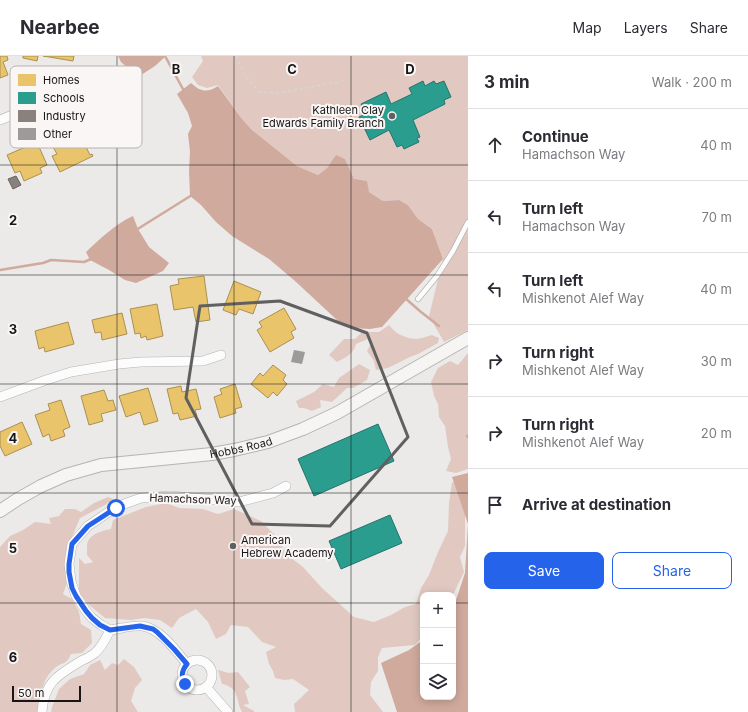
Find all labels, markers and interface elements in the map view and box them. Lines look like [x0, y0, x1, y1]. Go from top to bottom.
text: Nearbee [20, 16, 100, 39]
text: Map [573, 19, 602, 36]
text: Layers [624, 19, 668, 36]
text: Share [690, 19, 728, 36]
text: B [172, 61, 181, 77]
text: C [287, 61, 297, 77]
text: D [405, 61, 415, 77]
legend [10, 66, 142, 148]
text: 3 min [484, 72, 530, 92]
text: Homes [43, 73, 80, 87]
text: Walk · 200 m [652, 74, 732, 90]
text: Schools [43, 91, 85, 105]
place label: Kathleen Clay Edwards Family Branch [262, 103, 384, 130]
text: Industry [43, 109, 86, 123]
marker: Kathleen Clay Edwards Family Branch [387, 111, 397, 121]
text: Other [43, 127, 72, 141]
text: Continue [522, 127, 589, 146]
icon: ahead [484, 134, 506, 156]
text: 40 m [700, 137, 732, 153]
text: Hamachson Way [522, 146, 625, 162]
text: Turn left [522, 199, 583, 218]
icon: left [484, 206, 506, 228]
text: 70 m [702, 209, 732, 225]
text: 2 [9, 212, 17, 228]
text: Hamachson Way [522, 218, 625, 234]
text: Turn left [522, 271, 583, 290]
icon: left [484, 278, 506, 300]
text: 40 m [700, 281, 732, 297]
text: Mishkenot Alef Way [522, 290, 644, 306]
text: 3 [9, 321, 17, 337]
text: Turn right [522, 343, 594, 362]
icon: right [484, 350, 506, 372]
text: 30 m [701, 353, 732, 369]
text: Mishkenot Alef Way [522, 362, 644, 378]
text: Turn right [522, 415, 594, 434]
icon: right [484, 422, 506, 444]
text: 20 m [701, 425, 732, 441]
text: 4 [9, 430, 18, 446]
street label: Hobbs Road [209, 434, 274, 461]
text: Mishkenot Alef Way [522, 434, 644, 450]
street label: Hamachson Way [149, 490, 237, 508]
icon: arrive [484, 494, 506, 516]
text: Arrive at destination [522, 495, 671, 514]
route start [107, 499, 125, 517]
place label: American Hebrew Academy [241, 533, 334, 560]
text: 5 [9, 540, 17, 556]
marker: American Hebrew Academy [228, 541, 238, 551]
button: Save [484, 552, 604, 589]
button: Share [612, 552, 732, 589]
map controls [420, 592, 456, 700]
button: + [420, 592, 456, 628]
button: − [420, 628, 456, 664]
text: 6 [9, 649, 17, 665]
button: layers [420, 664, 456, 700]
route end [176, 675, 194, 693]
scale bar [12, 684, 81, 703]
text: 50 m [18, 686, 44, 700]

